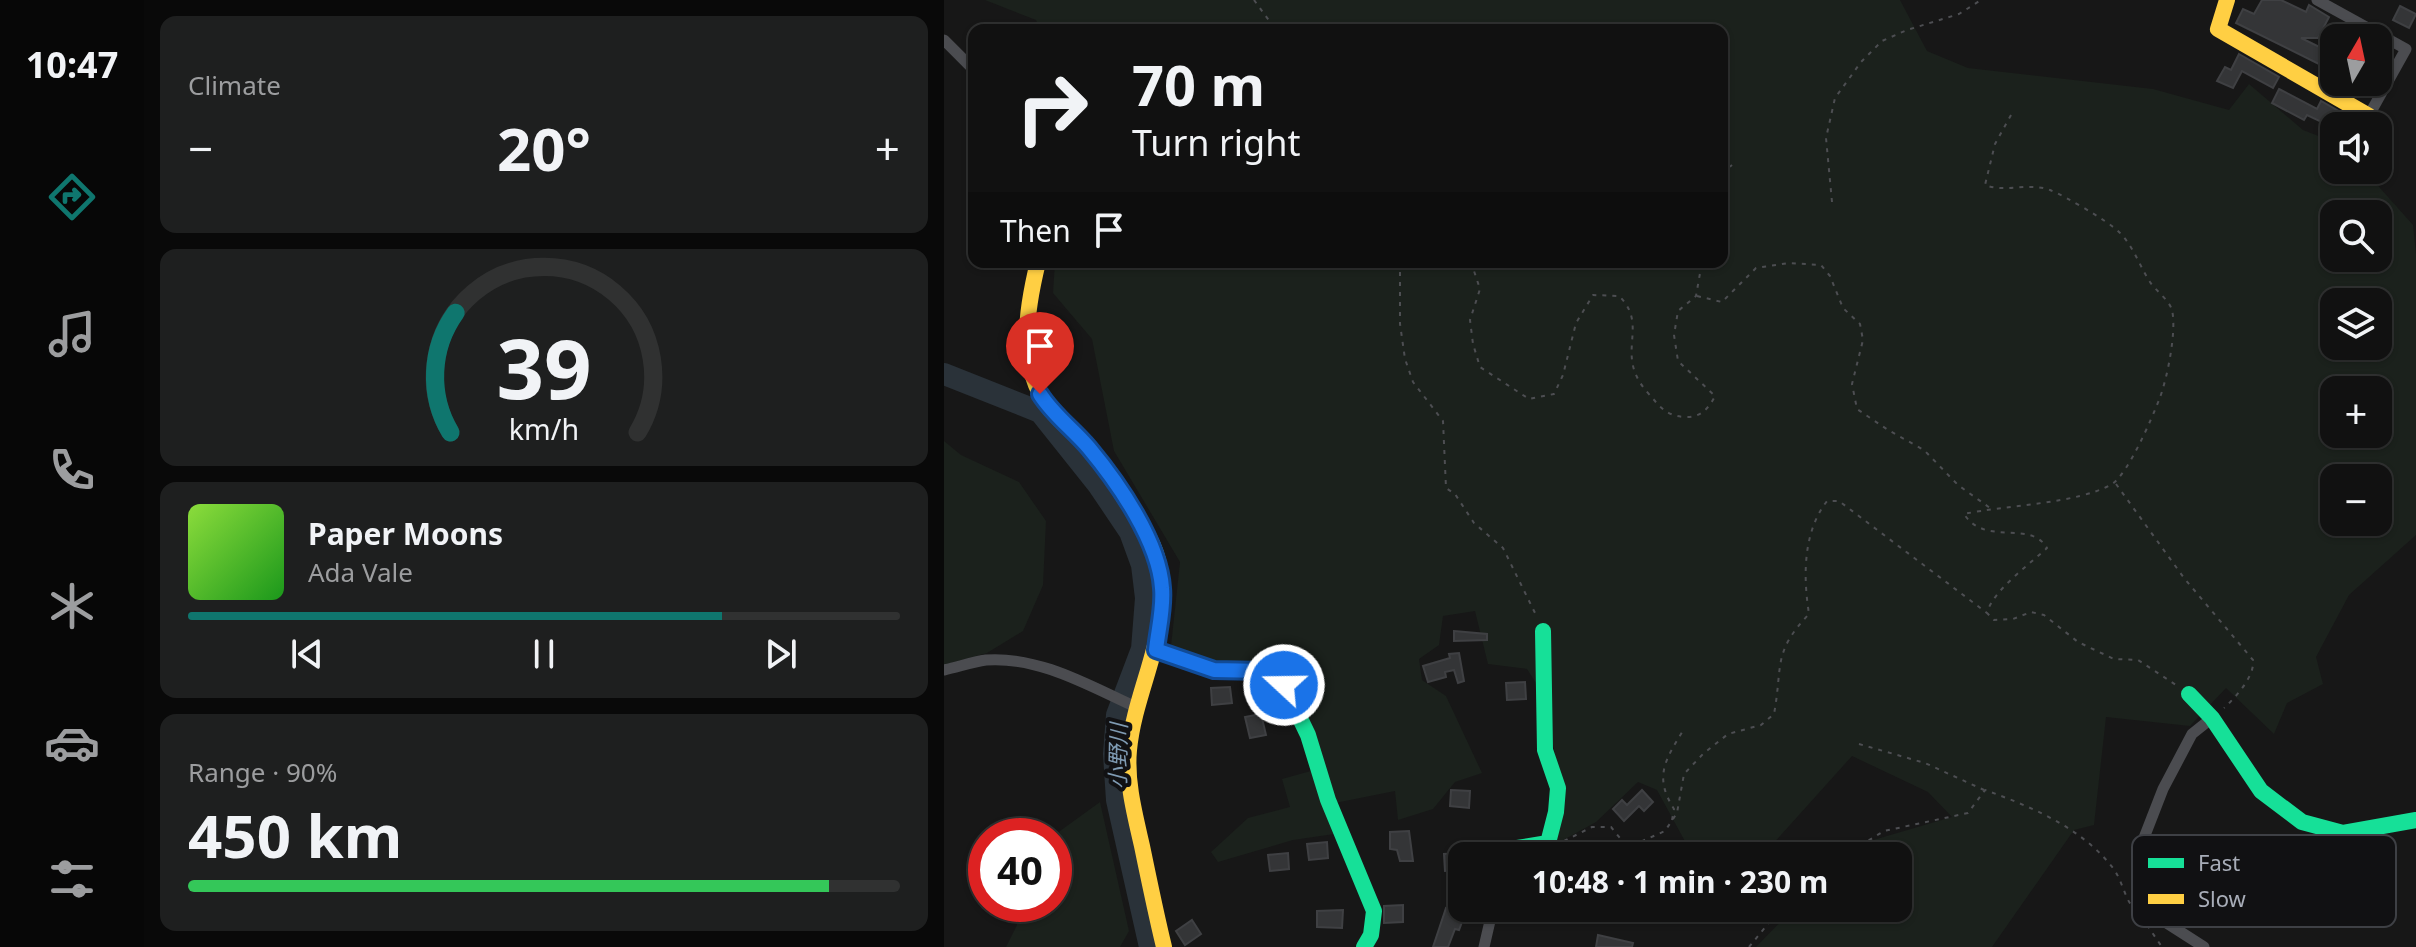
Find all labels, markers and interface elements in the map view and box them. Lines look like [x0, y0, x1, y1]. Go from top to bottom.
north arrow [2320, 24, 2392, 96]
map controls [2320, 24, 2392, 536]
text: 10:47 [26, 40, 118, 89]
text: 70 m [1132, 46, 1265, 122]
icon: right [1000, 56, 1104, 160]
text: Climate [188, 67, 281, 103]
text: 20° [497, 107, 591, 189]
button: sound [2320, 112, 2392, 184]
text: − [188, 118, 213, 178]
text: + [875, 118, 900, 178]
text: Turn right [1132, 118, 1300, 167]
icon: directions [44, 169, 100, 225]
button: search [2320, 200, 2392, 272]
icon: arrive [1087, 208, 1131, 252]
text: Then [1000, 210, 1071, 251]
button: layers [2320, 288, 2392, 360]
icon: music [44, 306, 100, 362]
text: 39 [496, 310, 592, 423]
pin [1006, 312, 1074, 394]
icon: arrive [1018, 324, 1062, 368]
button: + [2320, 376, 2392, 448]
text: km/h [509, 409, 579, 448]
icon: phone [44, 442, 100, 498]
button: − [2320, 464, 2392, 536]
text: Paper Moons [308, 513, 503, 554]
text: Ada Vale [308, 554, 413, 590]
icon: climate [44, 578, 100, 634]
icon: previous [285, 632, 329, 676]
icon: pause [522, 632, 566, 676]
icon: next [759, 632, 803, 676]
position arrow [1242, 643, 1326, 727]
icon: car [44, 715, 100, 771]
water label: 小野川 [1101, 721, 1133, 789]
text: Range · 90% [188, 754, 337, 790]
text: 450 km [188, 794, 402, 876]
speed limit sign: 40 [968, 818, 1072, 922]
legend [2132, 835, 2396, 927]
text: Fast [2198, 847, 2240, 877]
icon: filters [44, 851, 100, 907]
text: 10:48 · 1 min · 230 m [1532, 861, 1828, 902]
text: Slow [2198, 883, 2247, 913]

